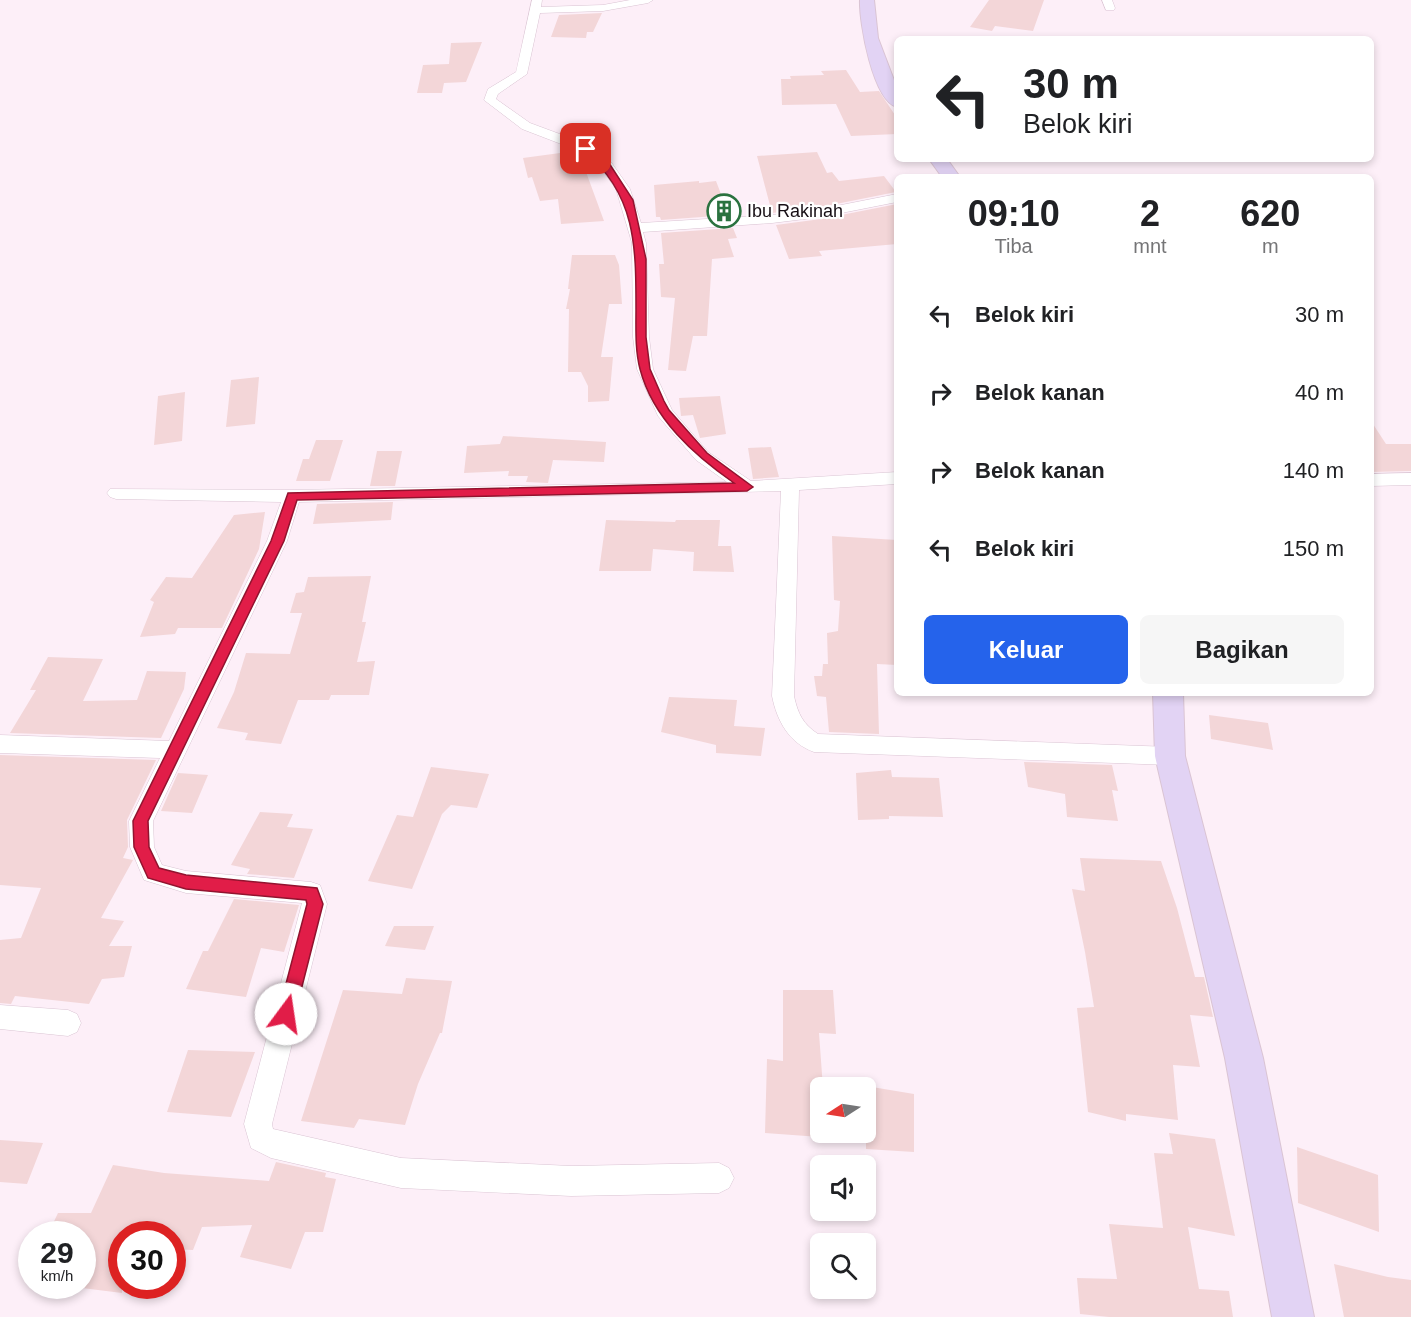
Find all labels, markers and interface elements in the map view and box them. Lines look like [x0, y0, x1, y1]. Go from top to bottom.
icon: left [924, 60, 1002, 138]
text: 30 m [1023, 60, 1119, 107]
text: Belok kiri [1023, 109, 1133, 139]
pin [560, 123, 611, 174]
icon: arrive [569, 132, 602, 165]
building icon: Ibu Rakinah [706, 193, 742, 229]
text: 09:10 [968, 193, 1060, 234]
text: 2 [1140, 193, 1160, 234]
text: 620 [1240, 193, 1300, 234]
place label: Ibu Rakinah [747, 201, 843, 221]
text: Tiba [995, 235, 1033, 257]
text: mnt [1133, 235, 1167, 257]
text: m [1262, 235, 1279, 257]
icon: left [924, 299, 957, 332]
text: Belok kiri [975, 302, 1074, 327]
text: 30 m [1295, 302, 1344, 327]
icon: right [924, 377, 957, 410]
text: Belok kanan [975, 380, 1105, 405]
text: 40 m [1295, 380, 1344, 405]
icon: right [924, 455, 957, 488]
text: Belok kanan [975, 458, 1105, 483]
text: 140 m [1283, 458, 1344, 483]
icon: left [924, 533, 957, 566]
text: Belok kiri [975, 536, 1074, 561]
text: 150 m [1283, 536, 1344, 561]
button: Keluar [924, 615, 1128, 684]
button: Bagikan [1140, 615, 1344, 684]
position arrow [254, 982, 318, 1046]
north arrow [810, 1077, 876, 1143]
map controls [810, 1077, 876, 1299]
button: sound [810, 1155, 876, 1221]
speed limit sign: 30 [108, 1221, 186, 1299]
button: search [810, 1233, 876, 1299]
text: 29 [40, 1236, 74, 1269]
text: km/h [41, 1267, 73, 1284]

